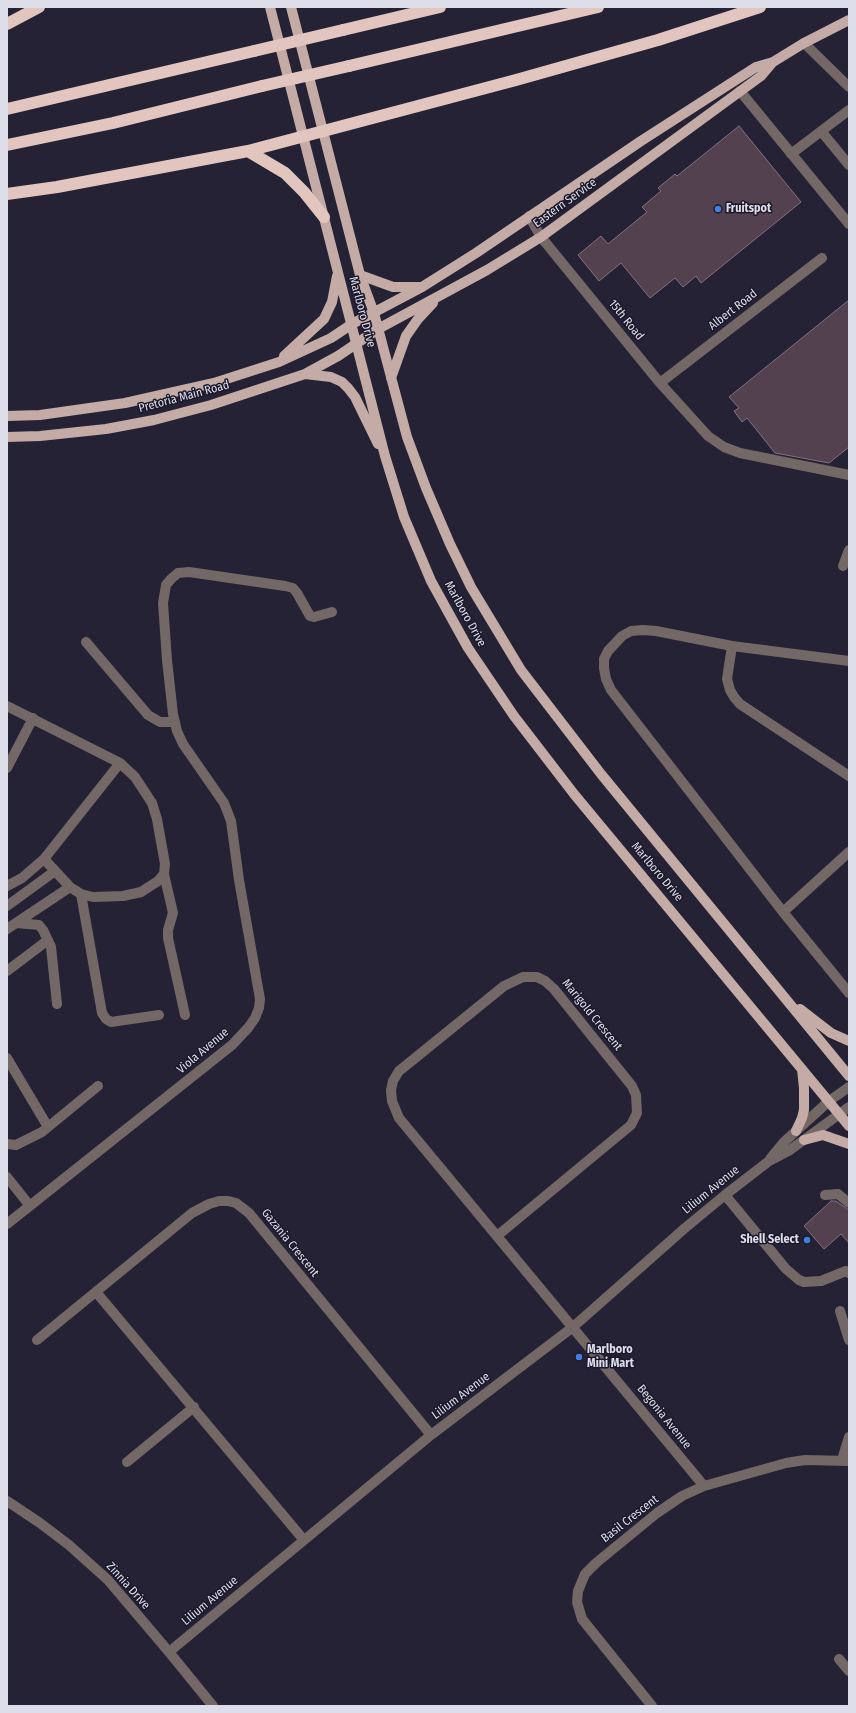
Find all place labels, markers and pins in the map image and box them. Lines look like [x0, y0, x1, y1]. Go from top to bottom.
place label: Fruitspot [726, 202, 771, 216]
marker: Fruitspot [713, 204, 723, 214]
place label: Shell Select [740, 1233, 799, 1247]
marker: Shell Select [802, 1235, 812, 1245]
place label: Marlboro Mini Mart [587, 1343, 634, 1371]
marker: Marlboro Mini Mart [574, 1352, 584, 1362]

